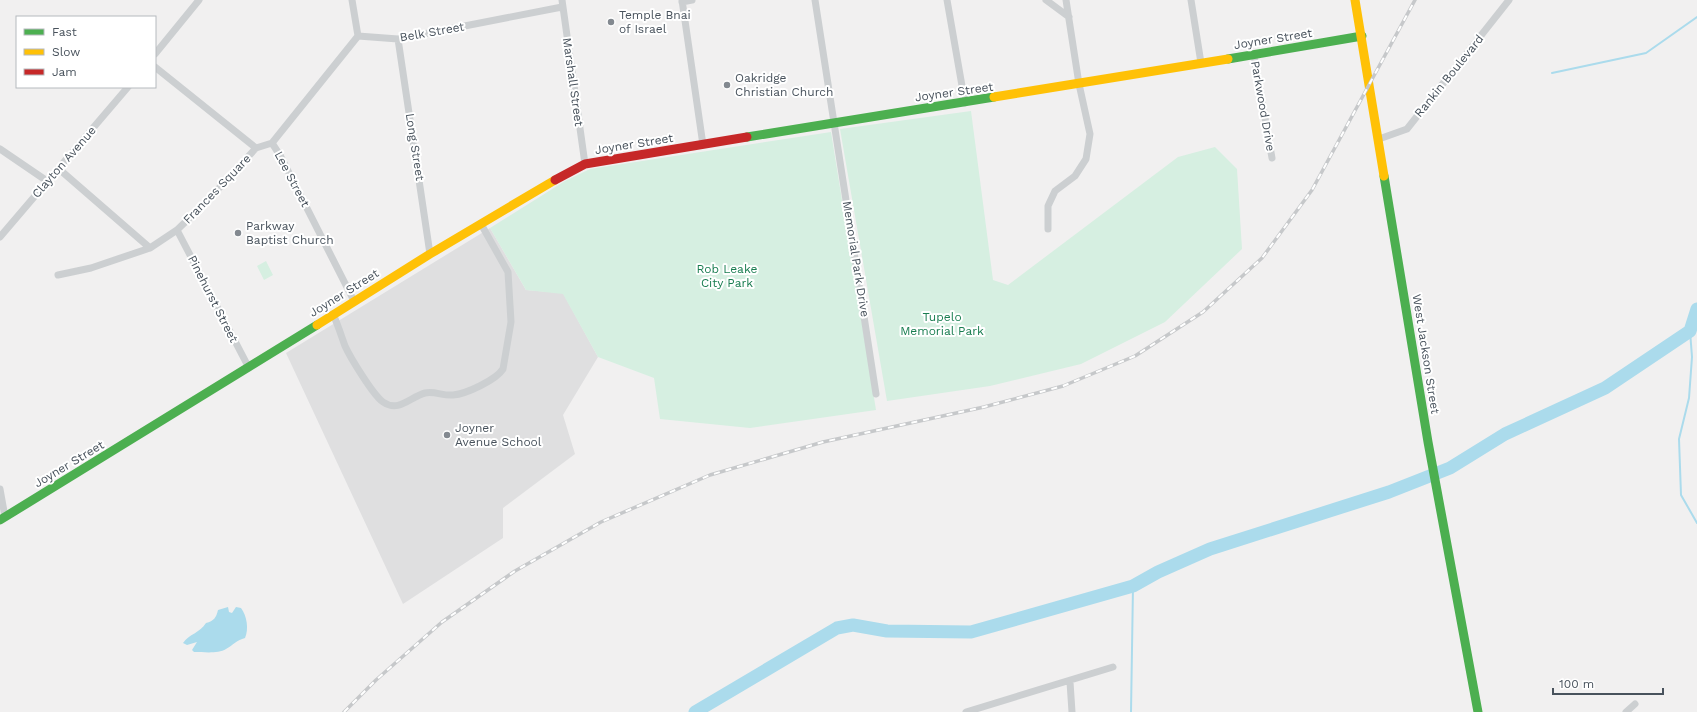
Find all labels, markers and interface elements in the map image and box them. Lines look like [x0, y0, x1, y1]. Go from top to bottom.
place label: Temple Bnai of Israel [619, 8, 691, 36]
legend [16, 16, 156, 88]
marker: Temple Bnai of Israel [606, 17, 616, 27]
street label: Belk Street [399, 19, 465, 45]
text: Fast [52, 25, 77, 39]
street label: Joyner Street [1233, 26, 1313, 52]
street label: Rankin Boulevard [1412, 32, 1486, 120]
street label: Marshall Street [560, 37, 586, 127]
text: Slow [52, 45, 80, 59]
street label: Parkwood Drive [1248, 60, 1278, 152]
text: Jam [52, 65, 77, 79]
place label: Oakridge Christian Church [735, 71, 834, 99]
marker: Oakridge Christian Church [722, 80, 732, 90]
street label: Joyner Street [914, 80, 994, 104]
street label: Long Street [403, 112, 427, 182]
street label: Clayton Avenue [29, 123, 99, 201]
street label: Joyner Street [594, 131, 674, 157]
street label: Lee Street [271, 149, 313, 209]
street label: Frances Square [180, 151, 254, 227]
street label: Memorial Park Drive [840, 200, 872, 318]
place label: Parkway Baptist Church [246, 219, 334, 247]
marker: Parkway Baptist Church [233, 228, 243, 238]
street label: Pinehurst Street [185, 253, 241, 345]
park label: Rob Leake City Park [697, 262, 757, 290]
street label: Joyner Street [307, 266, 381, 320]
street label: West Jackson Street [1410, 293, 1442, 415]
park label: Tupelo Memorial Park [900, 310, 984, 338]
place label: Joyner Avenue School [455, 421, 542, 449]
marker: Joyner Avenue School [442, 430, 452, 440]
street label: Joyner Street [31, 438, 107, 490]
scale bar [1553, 670, 1663, 696]
text: 100 m [1559, 677, 1594, 691]

